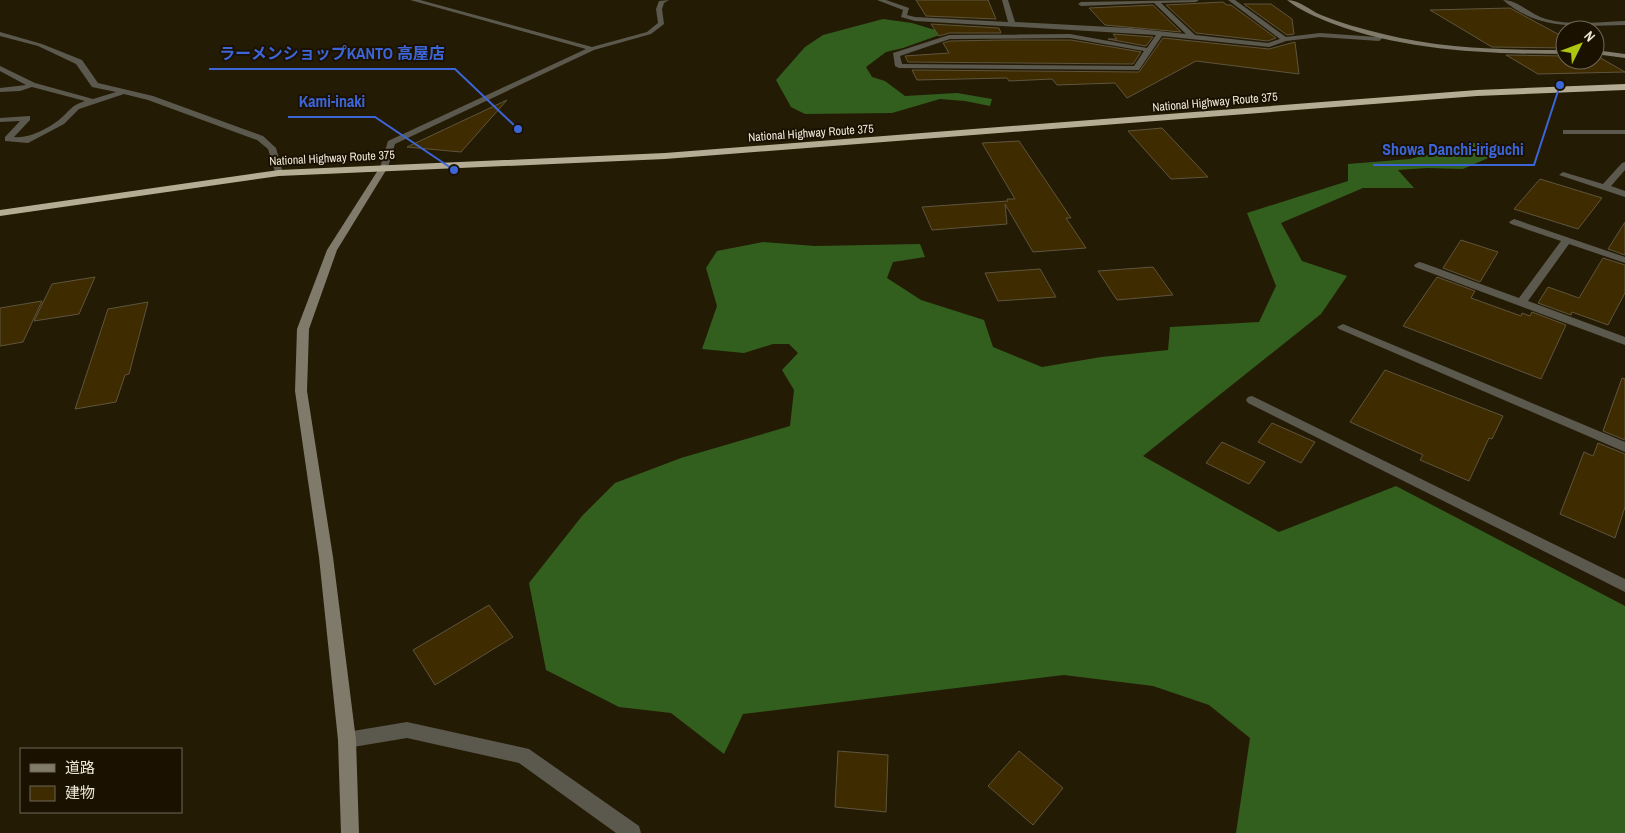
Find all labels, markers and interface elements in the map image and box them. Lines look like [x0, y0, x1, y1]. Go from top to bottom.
north arrow [1555, 20, 1605, 70]
text: N [1580, 27, 1599, 45]
callout: ラーメンショップKANTO 高屋店 [209, 38, 455, 69]
text: ラーメンショップKANTO 高屋店 [219, 42, 445, 64]
callout: Kami-inaki [288, 86, 375, 117]
street label: National Highway Route 375 [1152, 89, 1279, 115]
text: Kami-inaki [299, 90, 365, 112]
street label: National Highway Route 375 [748, 121, 875, 145]
callout: Showa Danchi-iriguchi [1373, 134, 1534, 165]
text: Showa Danchi-iriguchi [1382, 138, 1524, 160]
street label: National Highway Route 375 [269, 147, 396, 169]
legend [20, 748, 182, 813]
text: 道路 [65, 757, 95, 778]
text: 建物 [65, 782, 95, 803]

